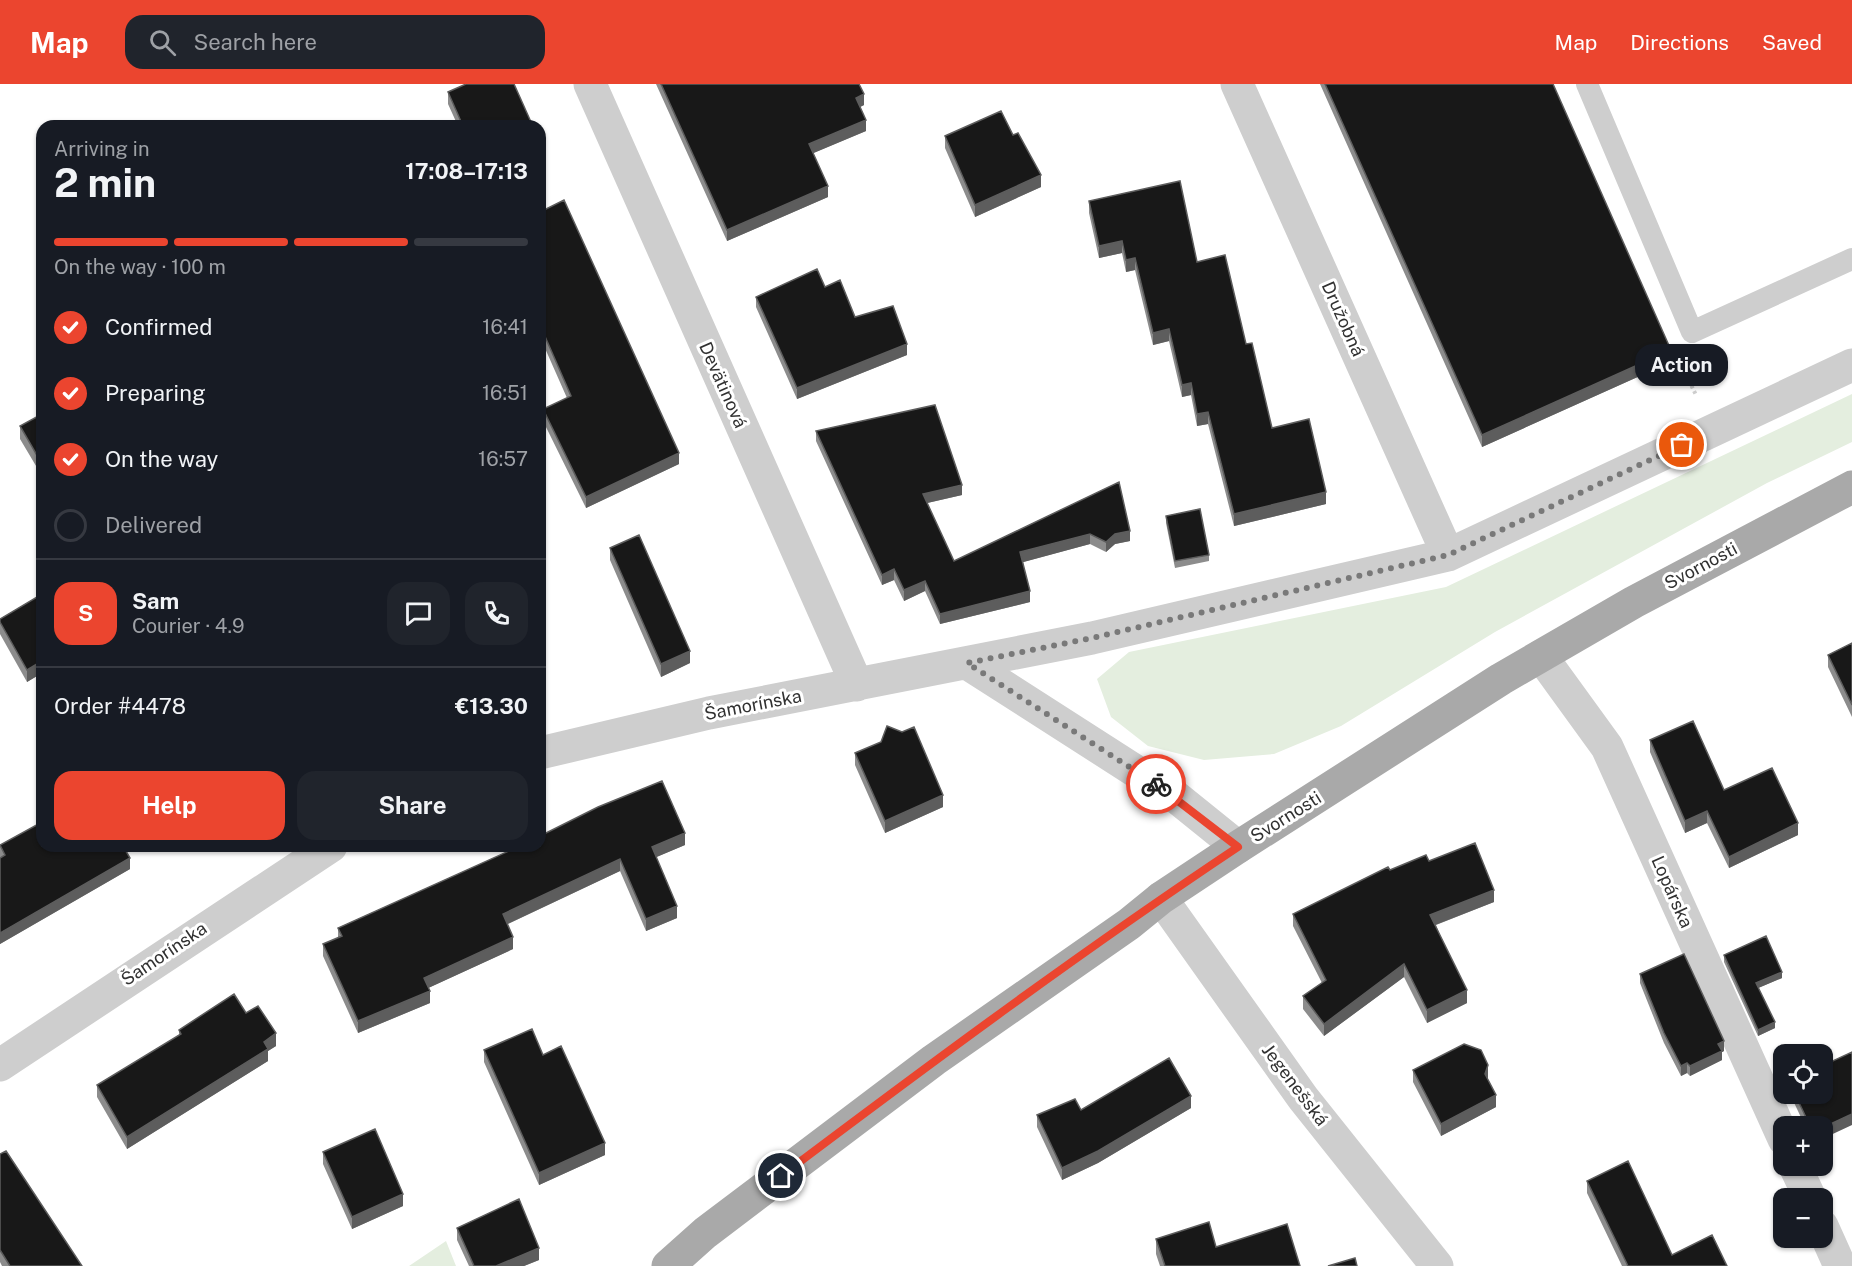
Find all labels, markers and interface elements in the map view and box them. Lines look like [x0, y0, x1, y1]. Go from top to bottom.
search box [125, 15, 545, 69]
text: Map [30, 26, 89, 59]
icon: search [146, 26, 179, 59]
text: Search here [194, 29, 317, 55]
text: Map [1555, 30, 1597, 55]
text: Directions [1630, 30, 1729, 55]
text: Saved [1762, 30, 1822, 55]
text: Arriving in [54, 137, 149, 161]
text: 17:08–17:13 [405, 158, 528, 184]
text: 2 min [54, 160, 156, 206]
text: On the way · 100 m [54, 255, 226, 279]
street label: Družobná [1318, 278, 1369, 360]
icon: check [54, 311, 87, 344]
text: Confirmed [105, 314, 212, 340]
text: 16:41 [482, 315, 528, 339]
street label: Devätinová [695, 339, 752, 431]
callout: Action [1636, 343, 1728, 385]
text: Action [1651, 353, 1712, 377]
icon: check [54, 377, 87, 410]
text: Preparing [105, 380, 206, 406]
text: 16:51 [482, 381, 528, 405]
pin [1656, 419, 1707, 470]
icon: bag [1665, 428, 1698, 461]
icon: check [54, 443, 87, 476]
text: On the way [105, 446, 218, 472]
text: 16:57 [478, 447, 528, 471]
text: Delivered [105, 512, 202, 538]
street label: Svornosti [1661, 538, 1741, 593]
button: chat [387, 582, 450, 645]
button: phone [465, 582, 528, 645]
text: Sam [132, 588, 179, 614]
text: S [78, 600, 93, 626]
text: Courier · 4.9 [132, 614, 244, 638]
street label: Šamorínska [703, 685, 803, 724]
text: Order #4478 [54, 693, 186, 719]
text: €13.30 [455, 693, 528, 719]
courier [1126, 754, 1186, 814]
icon: bike [1140, 768, 1173, 801]
button: Help [54, 771, 285, 840]
button: Share [297, 771, 528, 840]
street label: Svornosti [1247, 787, 1325, 846]
street label: Lopárska [1647, 852, 1698, 931]
street label: Šamorínska [117, 917, 210, 990]
street label: Jegenešská [1258, 1040, 1333, 1130]
map controls [1773, 1044, 1833, 1248]
button: locate [1773, 1044, 1833, 1104]
button: + [1773, 1116, 1833, 1176]
pin [755, 1150, 806, 1201]
icon: home [764, 1159, 797, 1192]
button: − [1773, 1188, 1833, 1248]

